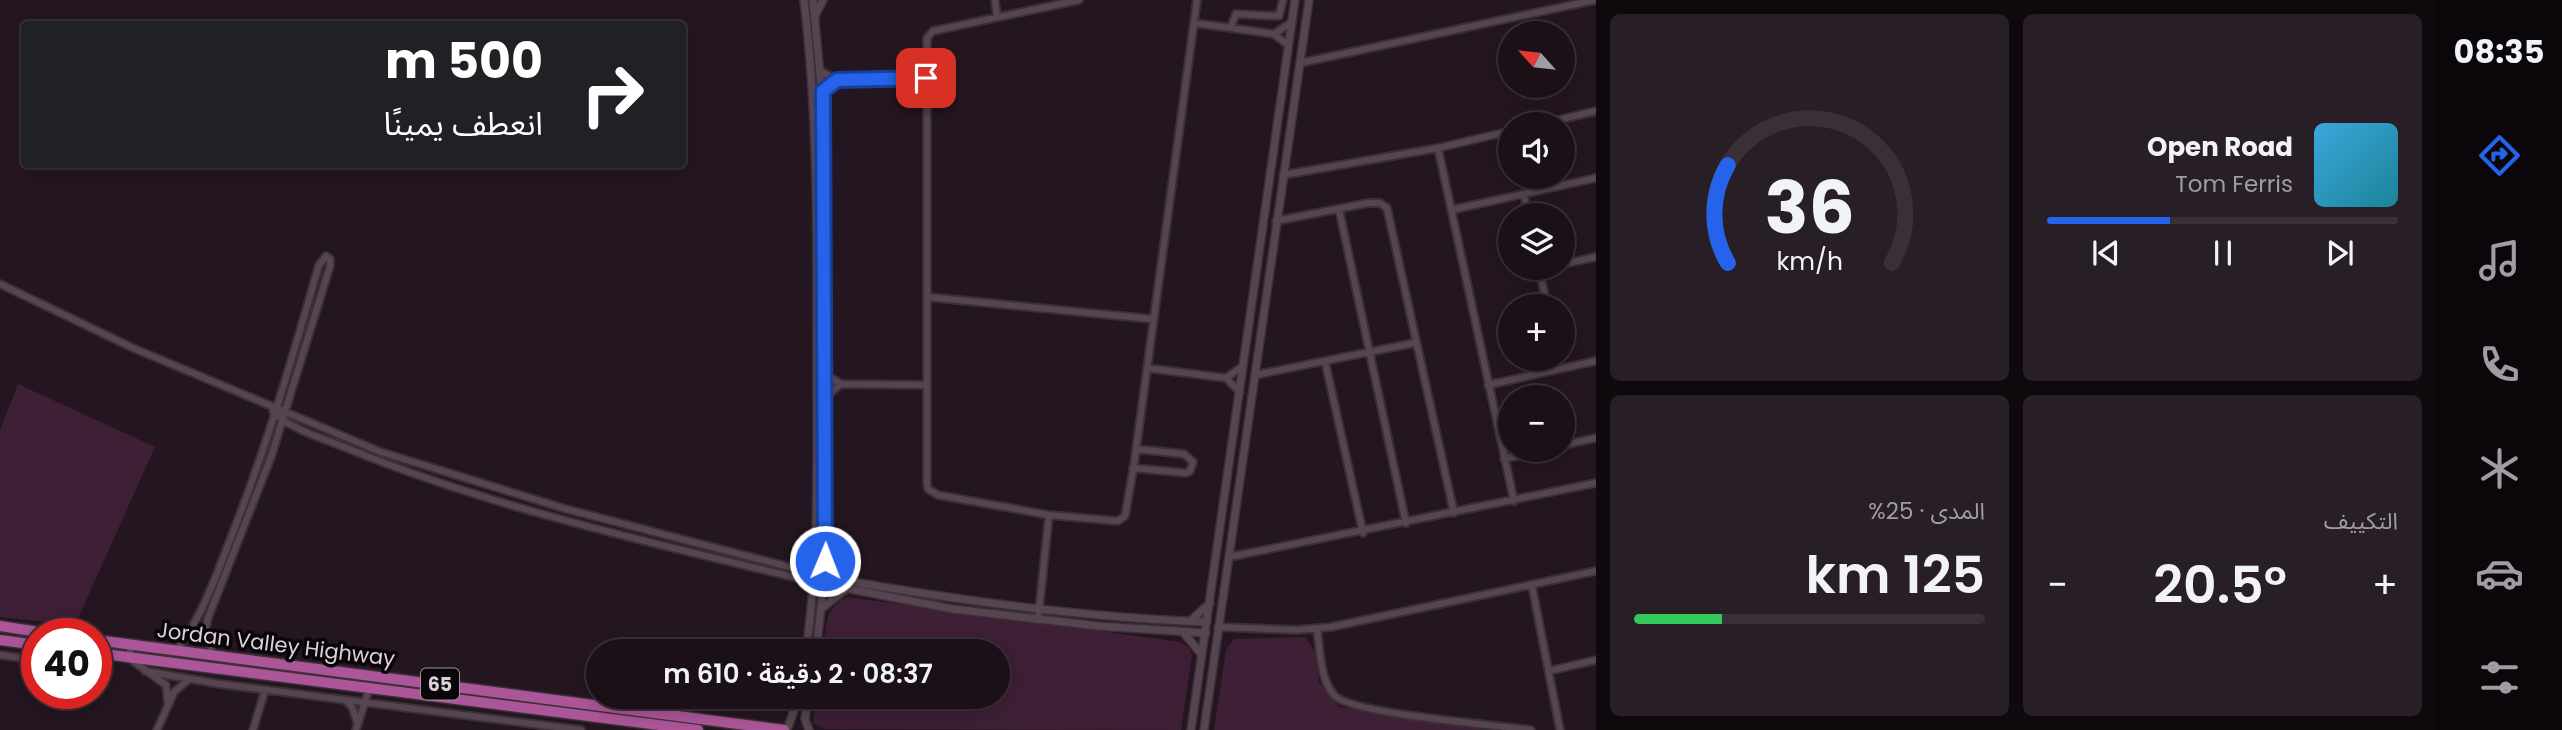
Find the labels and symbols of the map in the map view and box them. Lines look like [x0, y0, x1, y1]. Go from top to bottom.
north arrow [1498, 21, 1575, 98]
pin [896, 48, 956, 108]
position arrow [788, 524, 862, 598]
street label: Jordan Valley Highway [155, 615, 397, 673]
speed limit sign: 40 [21, 618, 112, 709]
road number: 65 [421, 668, 459, 699]

